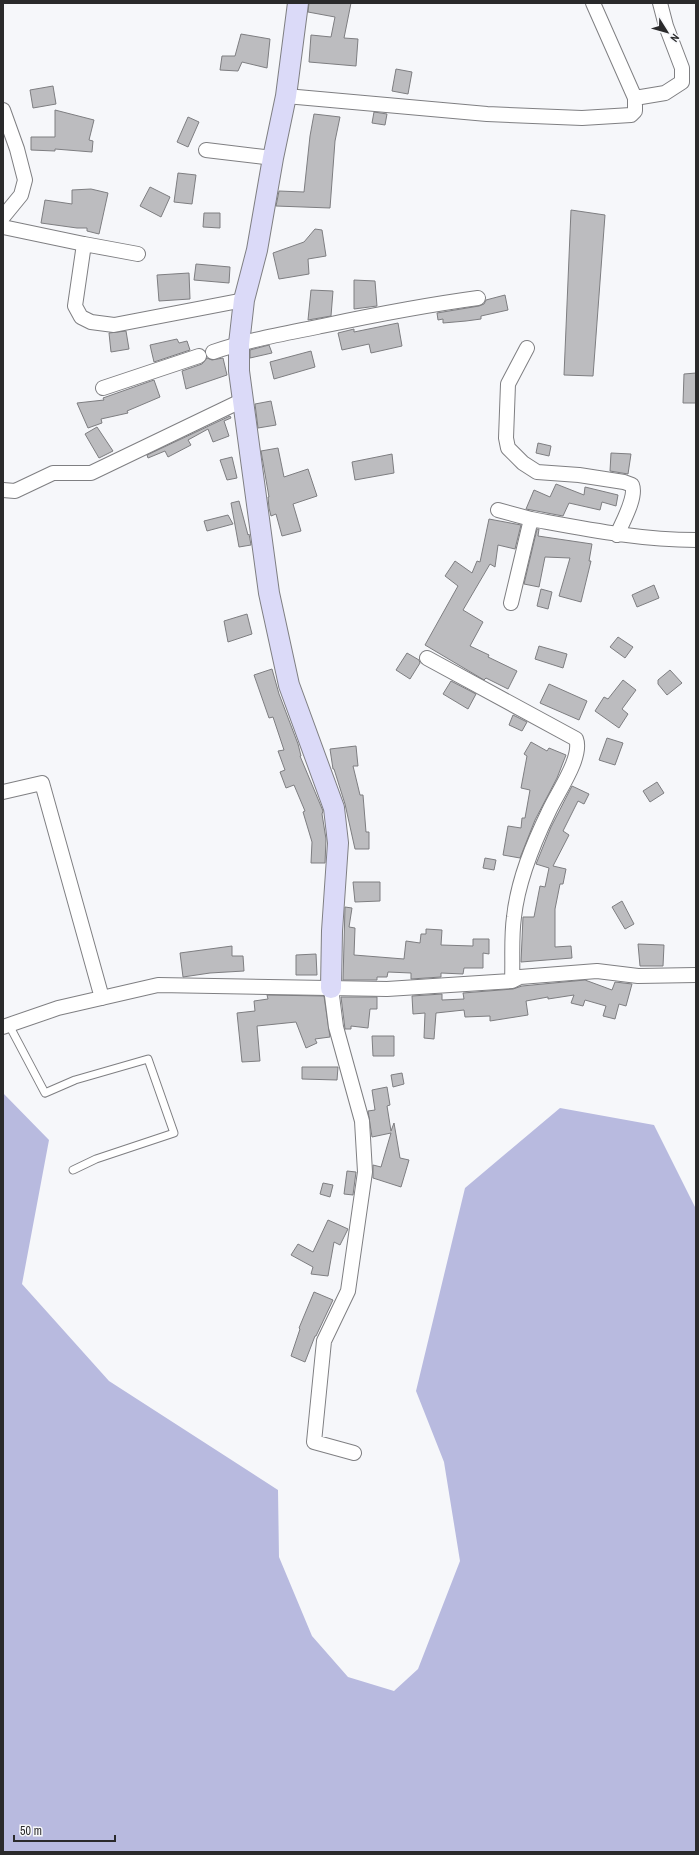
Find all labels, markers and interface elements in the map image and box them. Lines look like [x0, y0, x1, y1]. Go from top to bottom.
north arrow [647, 12, 687, 52]
text: N [667, 31, 683, 45]
scale bar [14, 1817, 115, 1843]
text: 50 m [20, 1823, 42, 1839]

